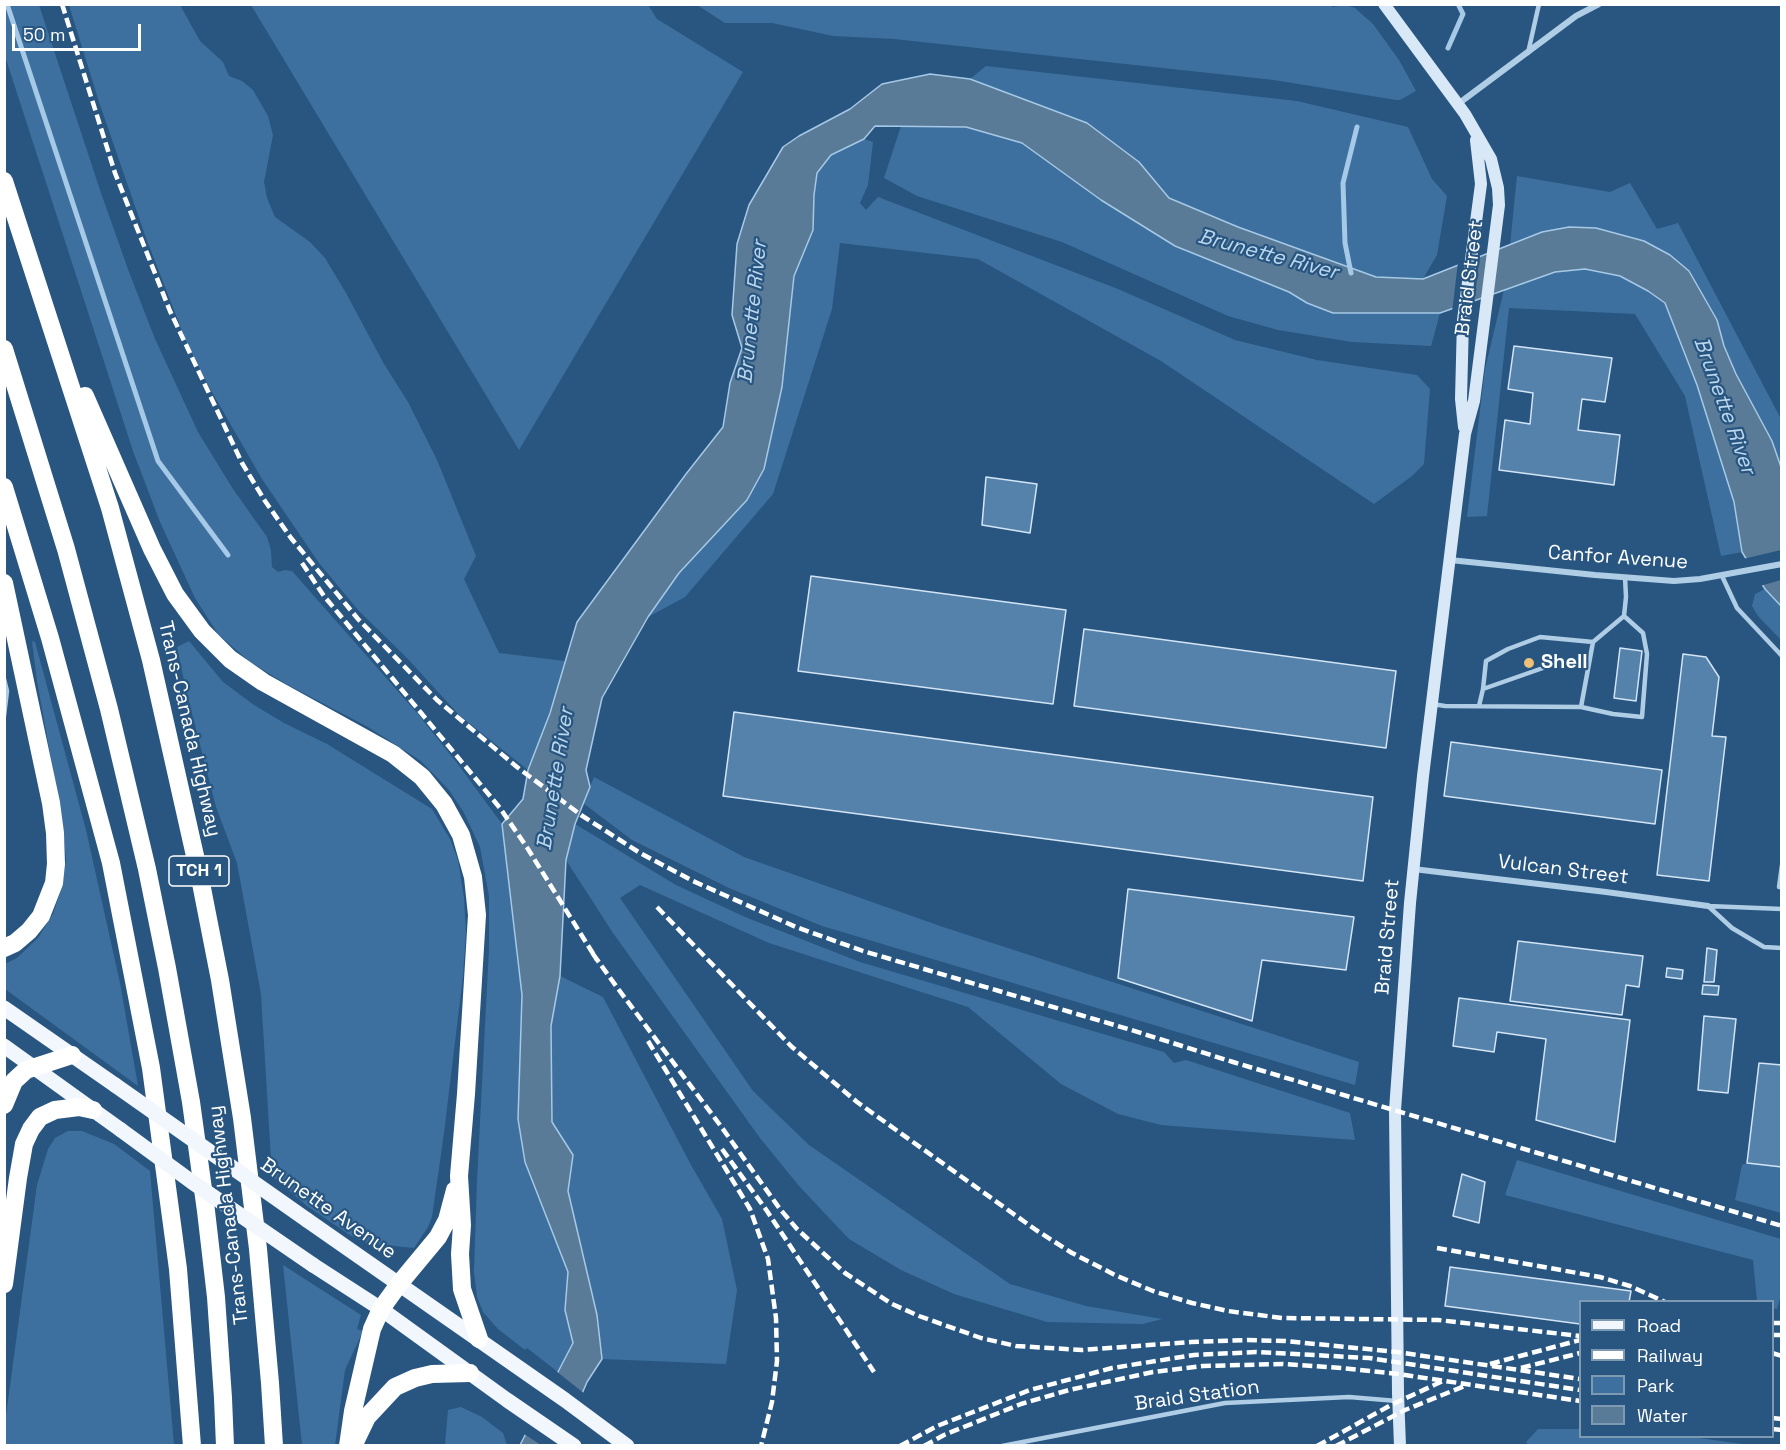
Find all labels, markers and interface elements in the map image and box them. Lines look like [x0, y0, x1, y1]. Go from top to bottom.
scale bar [15, 12, 144, 50]
text: 50 m [23, 23, 65, 46]
street label: Braid Street [1451, 219, 1489, 337]
water label: Brunette River [1195, 224, 1341, 286]
water label: Brunette River [733, 239, 773, 385]
water label: Brunette River [1688, 334, 1760, 478]
street label: Canfor Avenue [1547, 541, 1689, 575]
street label: Trans-Canada Highway [153, 619, 225, 839]
place label: Shell [1541, 651, 1588, 675]
marker: Shell [1522, 656, 1536, 670]
water label: Brunette River [532, 706, 580, 852]
street label: Vulcan Street [1496, 850, 1630, 890]
road number: TCH 1 [169, 856, 229, 886]
street label: Braid Street [1371, 878, 1405, 996]
street label: Trans-Canada Highway [204, 1104, 254, 1326]
street label: Brunette Avenue [255, 1153, 401, 1265]
legend [1579, 1300, 1774, 1438]
text: Road [1637, 1314, 1681, 1337]
text: Railway [1637, 1344, 1703, 1367]
text: Park [1637, 1374, 1674, 1397]
street label: Braid Station [1133, 1375, 1261, 1417]
text: Water [1637, 1404, 1688, 1427]

